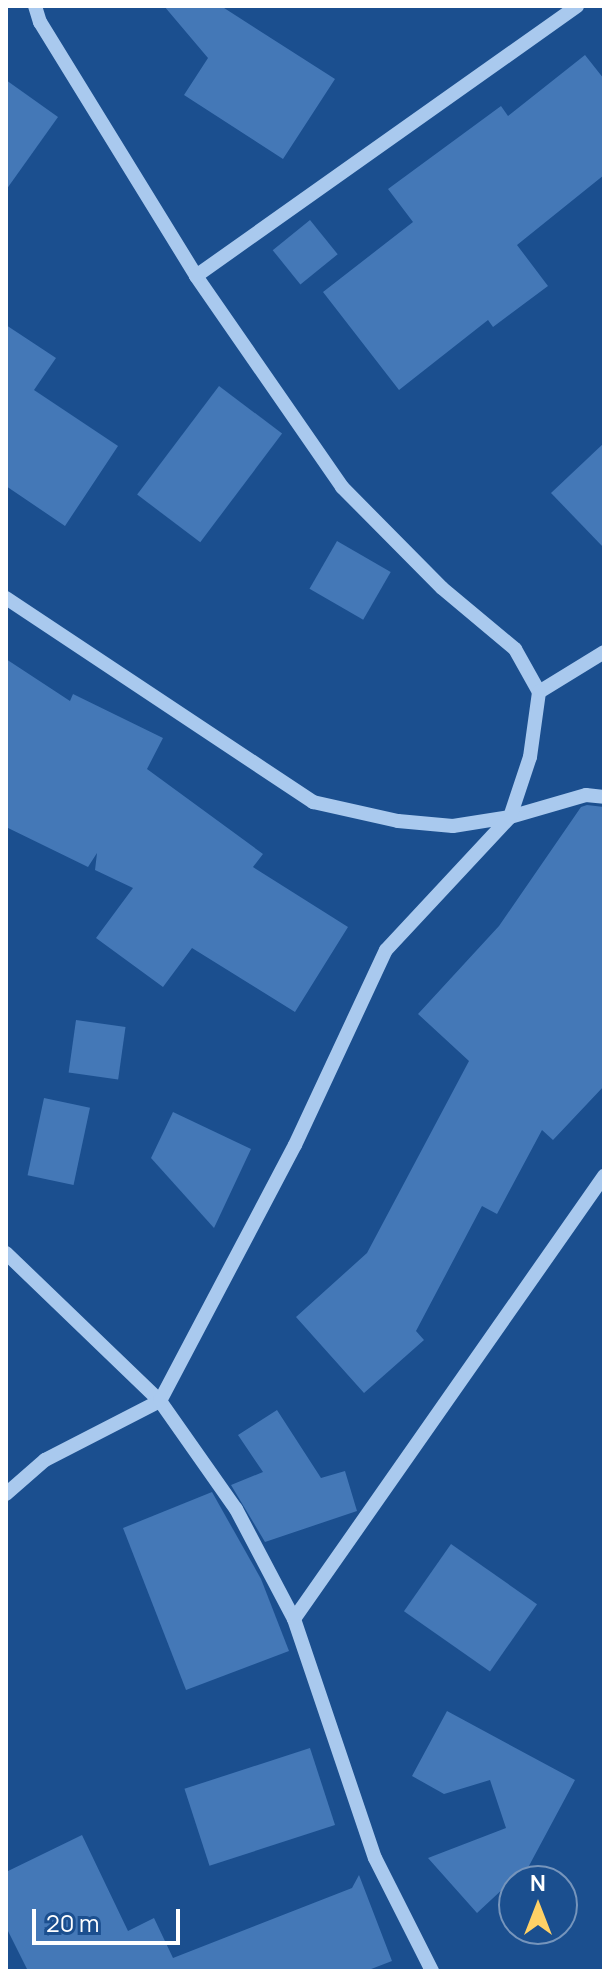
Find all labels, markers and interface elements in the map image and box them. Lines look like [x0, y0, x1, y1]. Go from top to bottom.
north arrow [498, 1865, 578, 1945]
text: N [530, 1868, 546, 1898]
scale bar [36, 1893, 184, 1943]
text: 20 m [46, 1906, 99, 1939]

